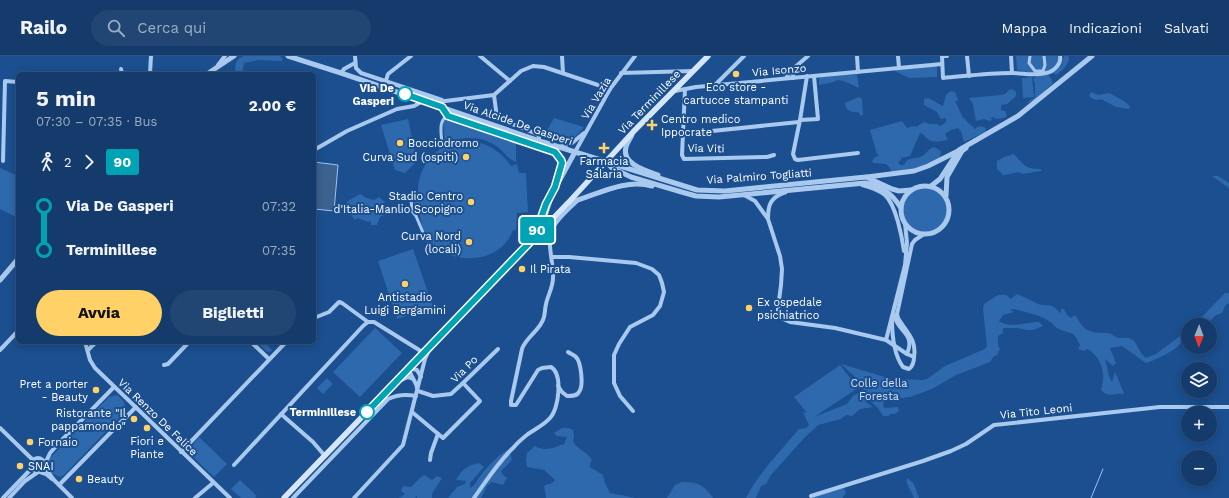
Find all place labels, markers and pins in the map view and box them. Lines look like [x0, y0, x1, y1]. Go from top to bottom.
marker: Eco store - cartucce stampanti [731, 69, 741, 79]
place label: Eco store - cartucce stampanti [684, 81, 788, 107]
place label: Via De Gasperi [353, 82, 394, 108]
marker: Via De Gasperi [397, 86, 413, 102]
place label: Centro medico Ippocrate [661, 113, 740, 139]
marker: Centro medico Ippocrate [646, 119, 658, 131]
place label: Bocciodromo [408, 137, 479, 150]
marker: Bocciodromo [395, 138, 405, 148]
marker: Farmacia Salaria [599, 143, 609, 153]
place label: Curva Sud (ospiti) [363, 151, 458, 164]
marker: Curva Sud (ospiti) [461, 152, 471, 162]
place label: Farmacia Salaria [580, 155, 628, 181]
place label: Stadio Centro d'Italia-Manlio Scopigno [334, 190, 463, 216]
marker: Stadio Centro d'Italia-Manlio Scopigno [466, 197, 476, 207]
place label: Curva Nord (locali) [401, 230, 461, 256]
marker: Curva Nord (locali) [464, 237, 474, 247]
place label: Il Pirata [530, 263, 571, 276]
marker: Il Pirata [517, 264, 527, 274]
marker: Antistadio Luigi Bergamini [400, 279, 410, 289]
place label: Antistadio Luigi Bergamini [364, 291, 446, 317]
place label: Ex ospedale psichiatrico [757, 296, 822, 322]
marker: Ex ospedale psichiatrico [744, 303, 754, 313]
place label: Pret a porter - Beauty [20, 378, 89, 404]
marker: Pret a porter - Beauty [91, 385, 101, 395]
marker: Terminillese [359, 404, 375, 420]
place label: Terminillese [289, 406, 356, 419]
place label: Ristorante "Il pappamondo" [51, 407, 127, 433]
marker: Ristorante "Il pappamondo" [129, 414, 139, 424]
marker: Fiori e Piante [142, 423, 152, 433]
place label: Fiori e Piante [130, 435, 164, 461]
place label: Fornaio [38, 436, 78, 449]
marker: Fornaio [25, 437, 35, 447]
place label: SNAI [28, 460, 54, 473]
marker: SNAI [15, 461, 25, 471]
place label: Beauty [87, 473, 124, 486]
marker: Beauty [74, 474, 84, 484]

